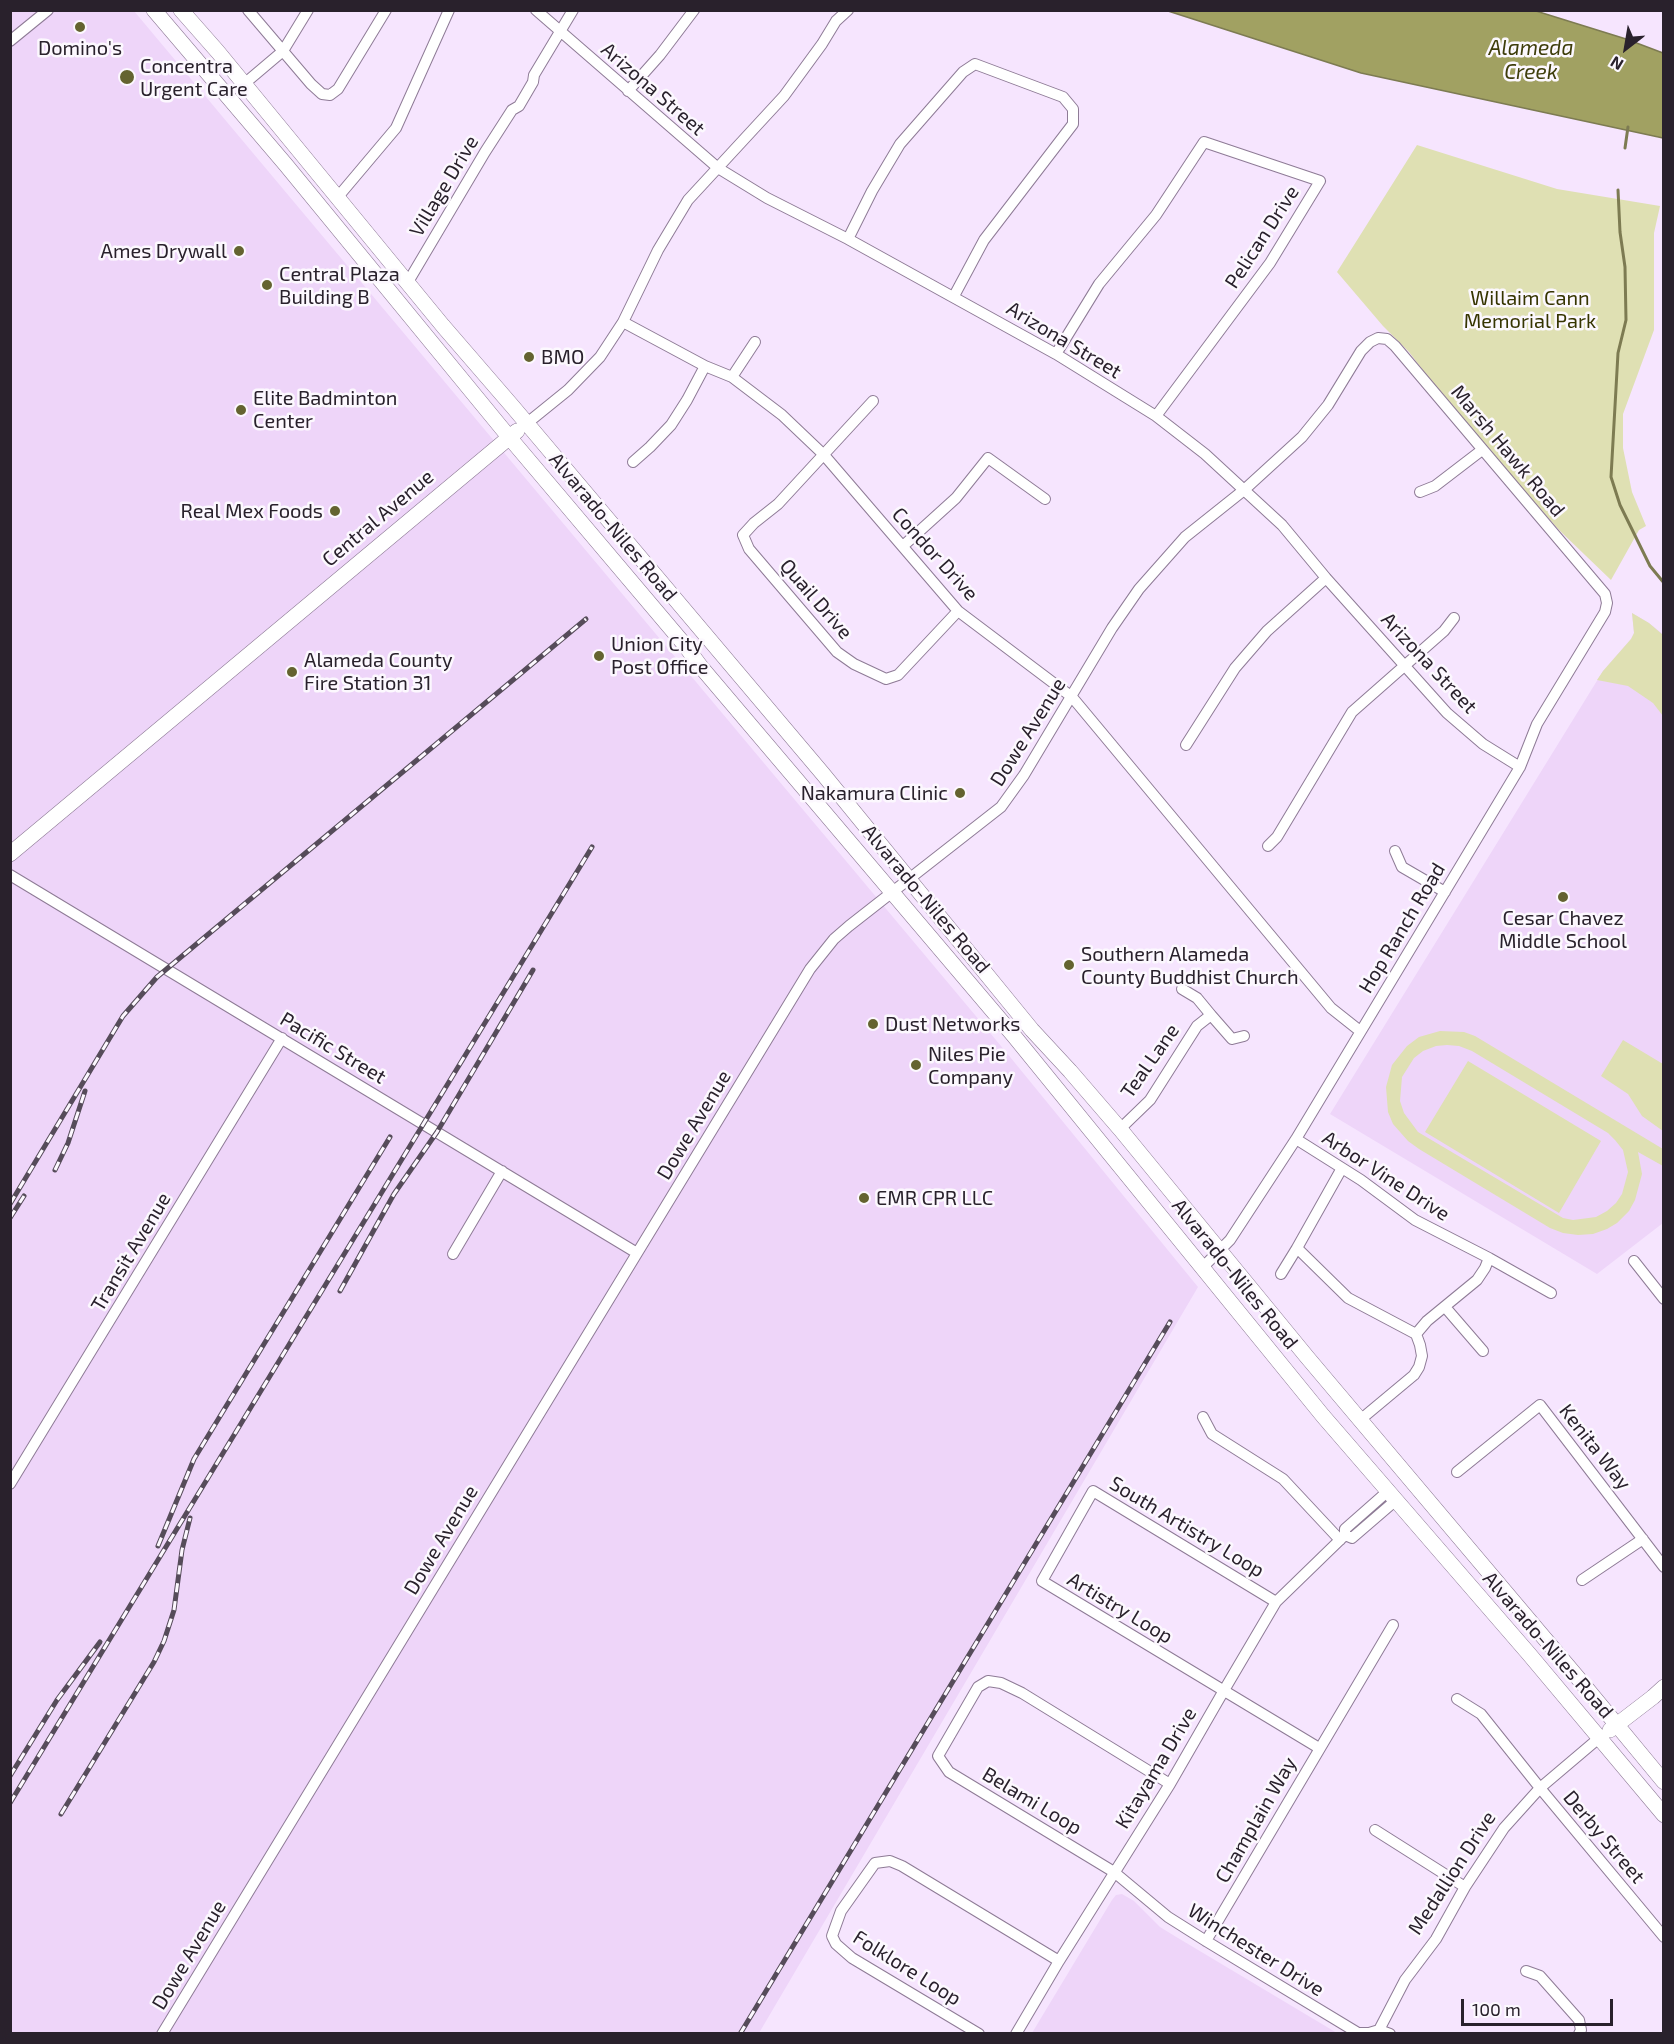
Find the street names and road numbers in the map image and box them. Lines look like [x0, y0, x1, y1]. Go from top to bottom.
street label: Arizona Street [596, 37, 710, 141]
street label: Village Drive [404, 131, 484, 241]
street label: Pelican Drive [1220, 181, 1304, 293]
street label: Arizona Street [1002, 296, 1126, 384]
street label: Marsh Hawk Road [1446, 380, 1570, 522]
street label: Alvarado-Niles Road [544, 448, 682, 606]
street label: Central Avenue [318, 465, 438, 571]
street label: Condor Drive [887, 502, 983, 606]
street label: Quail Drive [775, 554, 857, 644]
street label: Arizona Street [1376, 607, 1482, 719]
street label: Dowe Avenue [985, 673, 1071, 791]
street label: Alvarado-Niles Road [857, 820, 995, 978]
street label: Hop Ranch Road [1354, 859, 1450, 997]
street label: Pacific Street [276, 1007, 390, 1089]
street label: Teal Lane [1116, 1019, 1184, 1103]
street label: Dowe Avenue [652, 1066, 736, 1184]
street label: Arbor Vine Drive [1318, 1126, 1454, 1226]
street label: Transit Avenue [86, 1188, 176, 1316]
street label: Alvarado-Niles Road [1167, 1194, 1303, 1354]
street label: Kenita Way [1554, 1399, 1636, 1495]
street label: South Artistry Loop [1105, 1471, 1269, 1583]
street label: Dowe Avenue [399, 1481, 483, 1599]
street label: Artistry Loop [1063, 1567, 1177, 1649]
street label: Alvarado-Niles Road [1478, 1567, 1618, 1723]
street label: Kitayama Drive [1110, 1703, 1202, 1833]
street label: Champlain Way [1210, 1753, 1302, 1887]
street label: Belami Loop [978, 1762, 1086, 1840]
street label: Derby Street [1558, 1786, 1650, 1888]
street label: Medallion Drive [1403, 1807, 1501, 1939]
street label: Dowe Avenue [147, 1896, 231, 2014]
street label: Winchester Drive [1183, 1898, 1329, 2002]
street label: Folklore Loop [849, 1925, 965, 2011]

